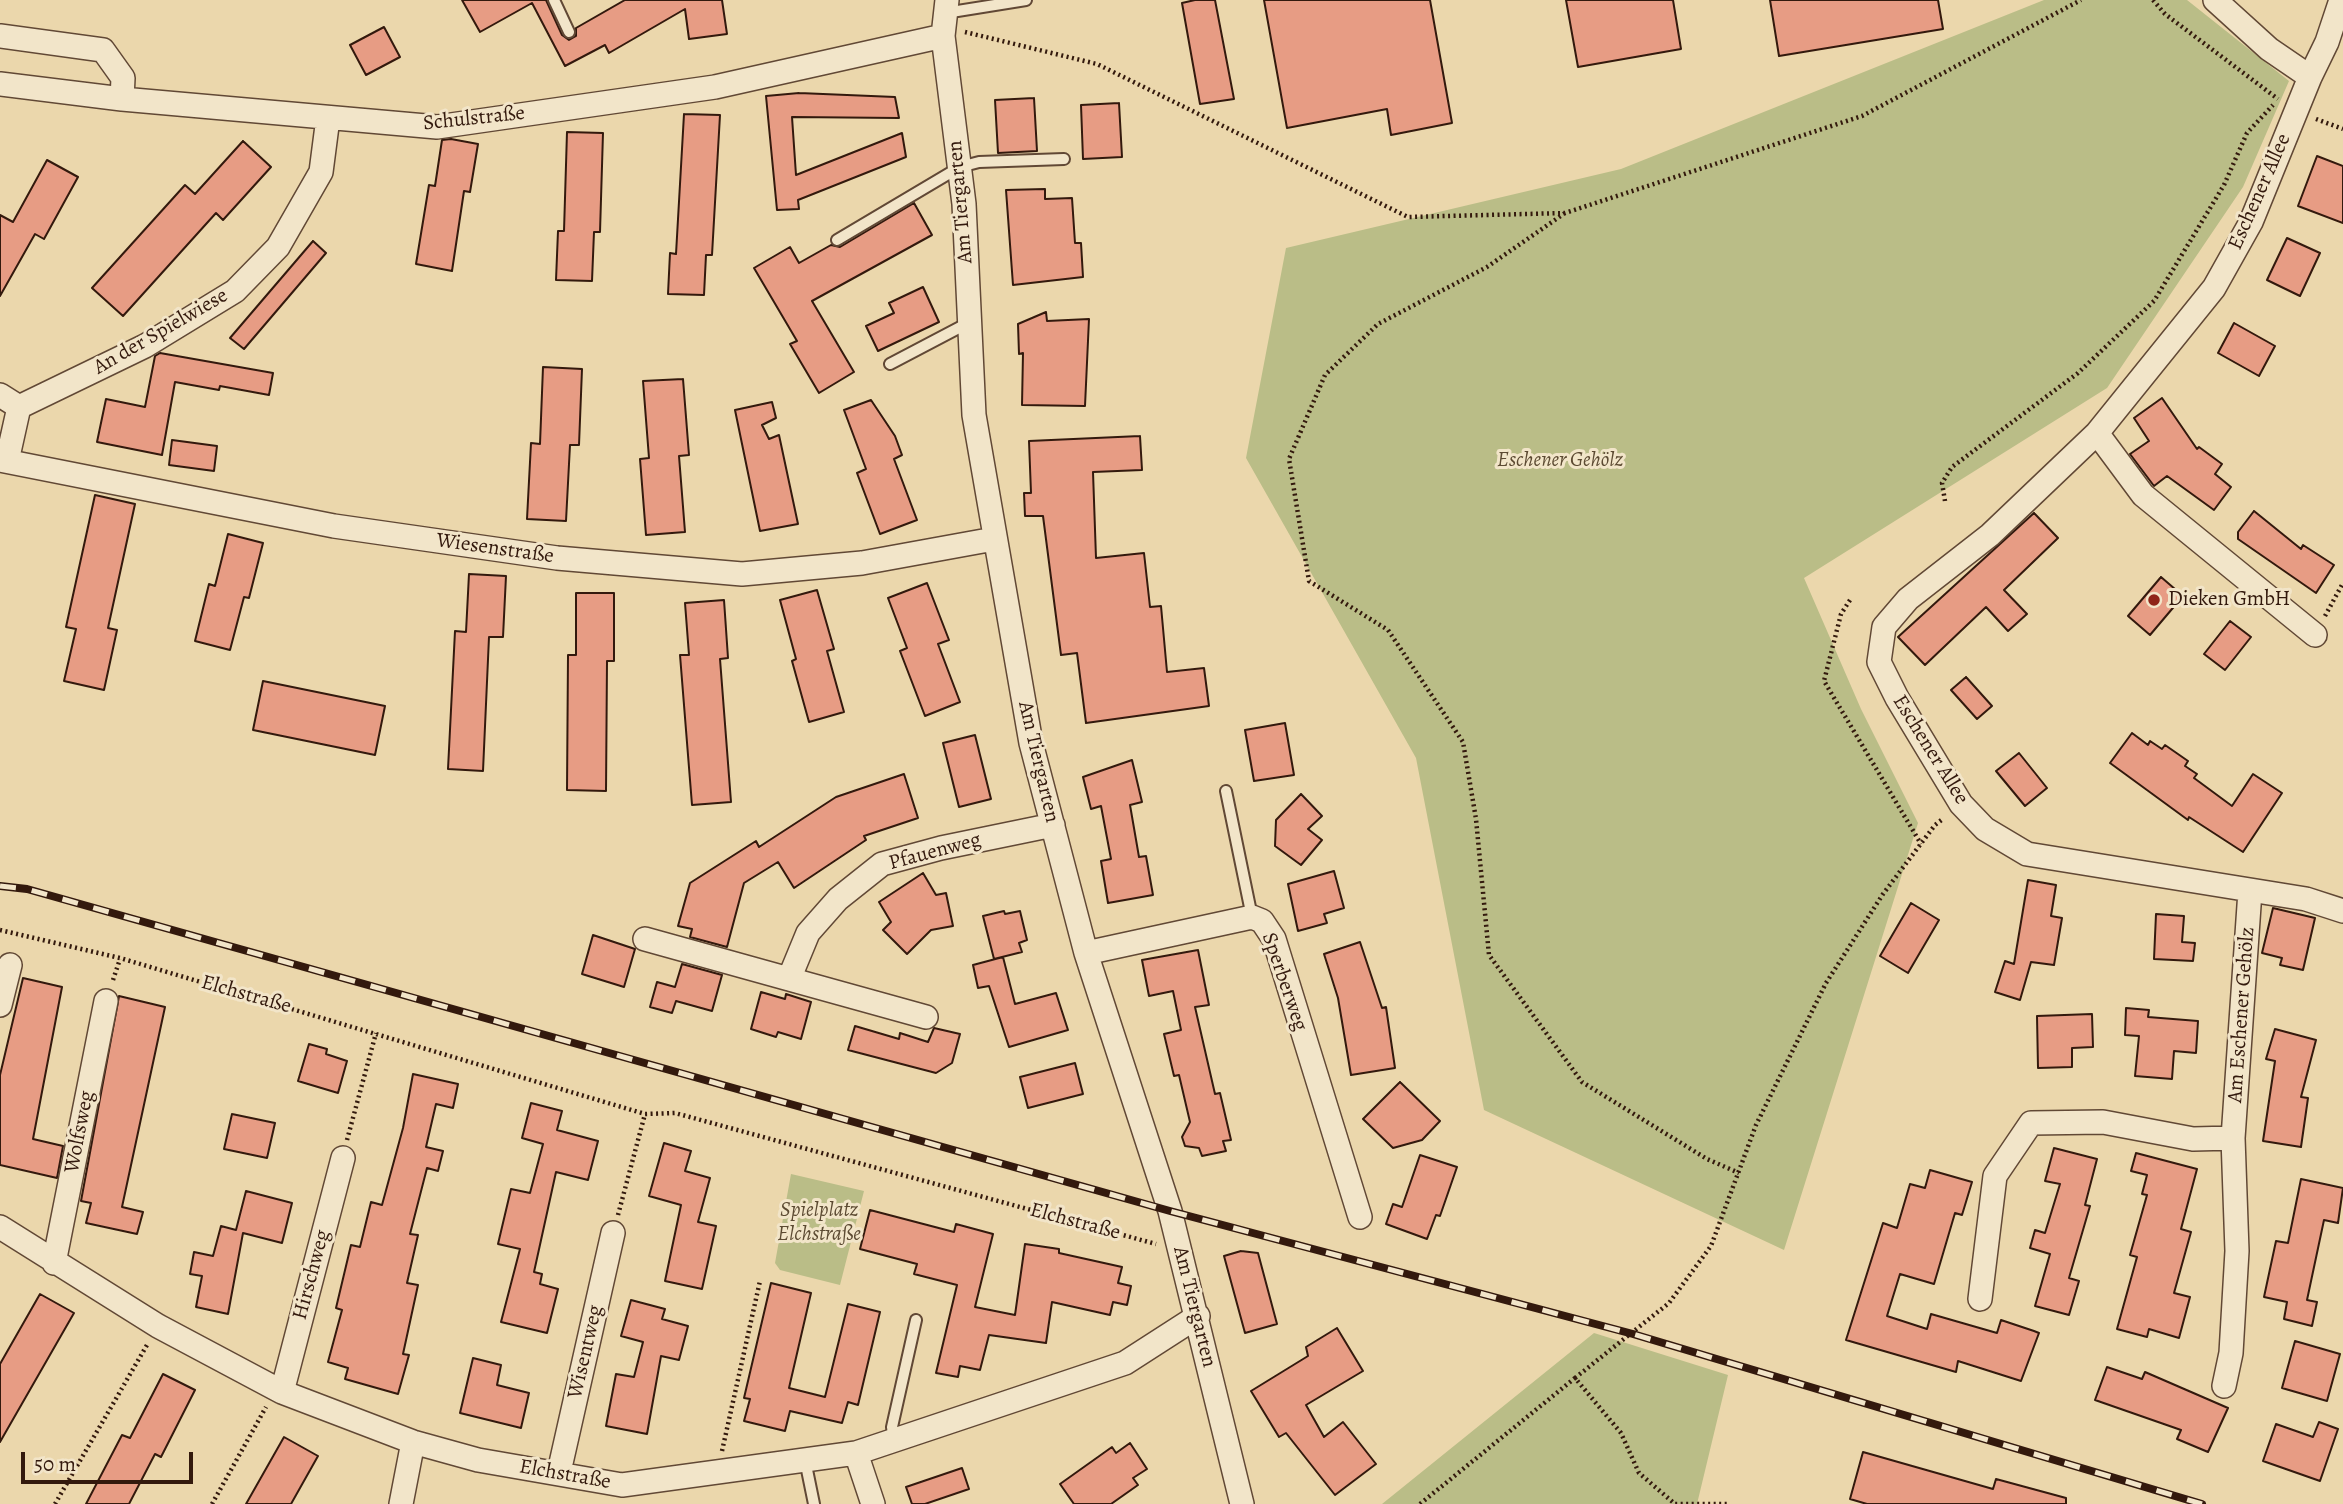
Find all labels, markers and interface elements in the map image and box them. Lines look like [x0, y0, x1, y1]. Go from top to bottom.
street label: Schulstraße [422, 101, 526, 137]
street label: Eschener Allee [2223, 130, 2297, 254]
street label: Am Tiergarten [943, 139, 979, 265]
street label: An der Spielwiese [89, 283, 233, 381]
park label: Eschener Gehölz [1497, 448, 1623, 474]
street label: Wiesenstraße [435, 528, 555, 570]
place label: Dieken GmbH [2168, 587, 2290, 613]
marker: Dieken GmbH [2146, 592, 2162, 608]
street label: Eschener Allee [1886, 691, 1974, 809]
street label: Am Tiergarten [1012, 699, 1064, 825]
street label: Pfauenweg [886, 828, 984, 876]
street label: Am Eschener Gehölz [2223, 926, 2261, 1104]
street label: Sperberweg [1255, 930, 1313, 1034]
street label: Elchstraße [198, 970, 294, 1020]
street label: Wolfsweg [60, 1089, 100, 1175]
park label: Spielplatz Elchstraße [777, 1198, 861, 1248]
street label: Elchstraße [1027, 1198, 1123, 1246]
street label: Hirschweg [288, 1227, 336, 1323]
street label: Am Tiergarten [1167, 1244, 1221, 1370]
street label: Wisentweg [563, 1303, 609, 1401]
scale bar [24, 1438, 196, 1482]
text: 50 m [34, 1450, 76, 1478]
street label: Elchstraße [517, 1455, 613, 1495]

